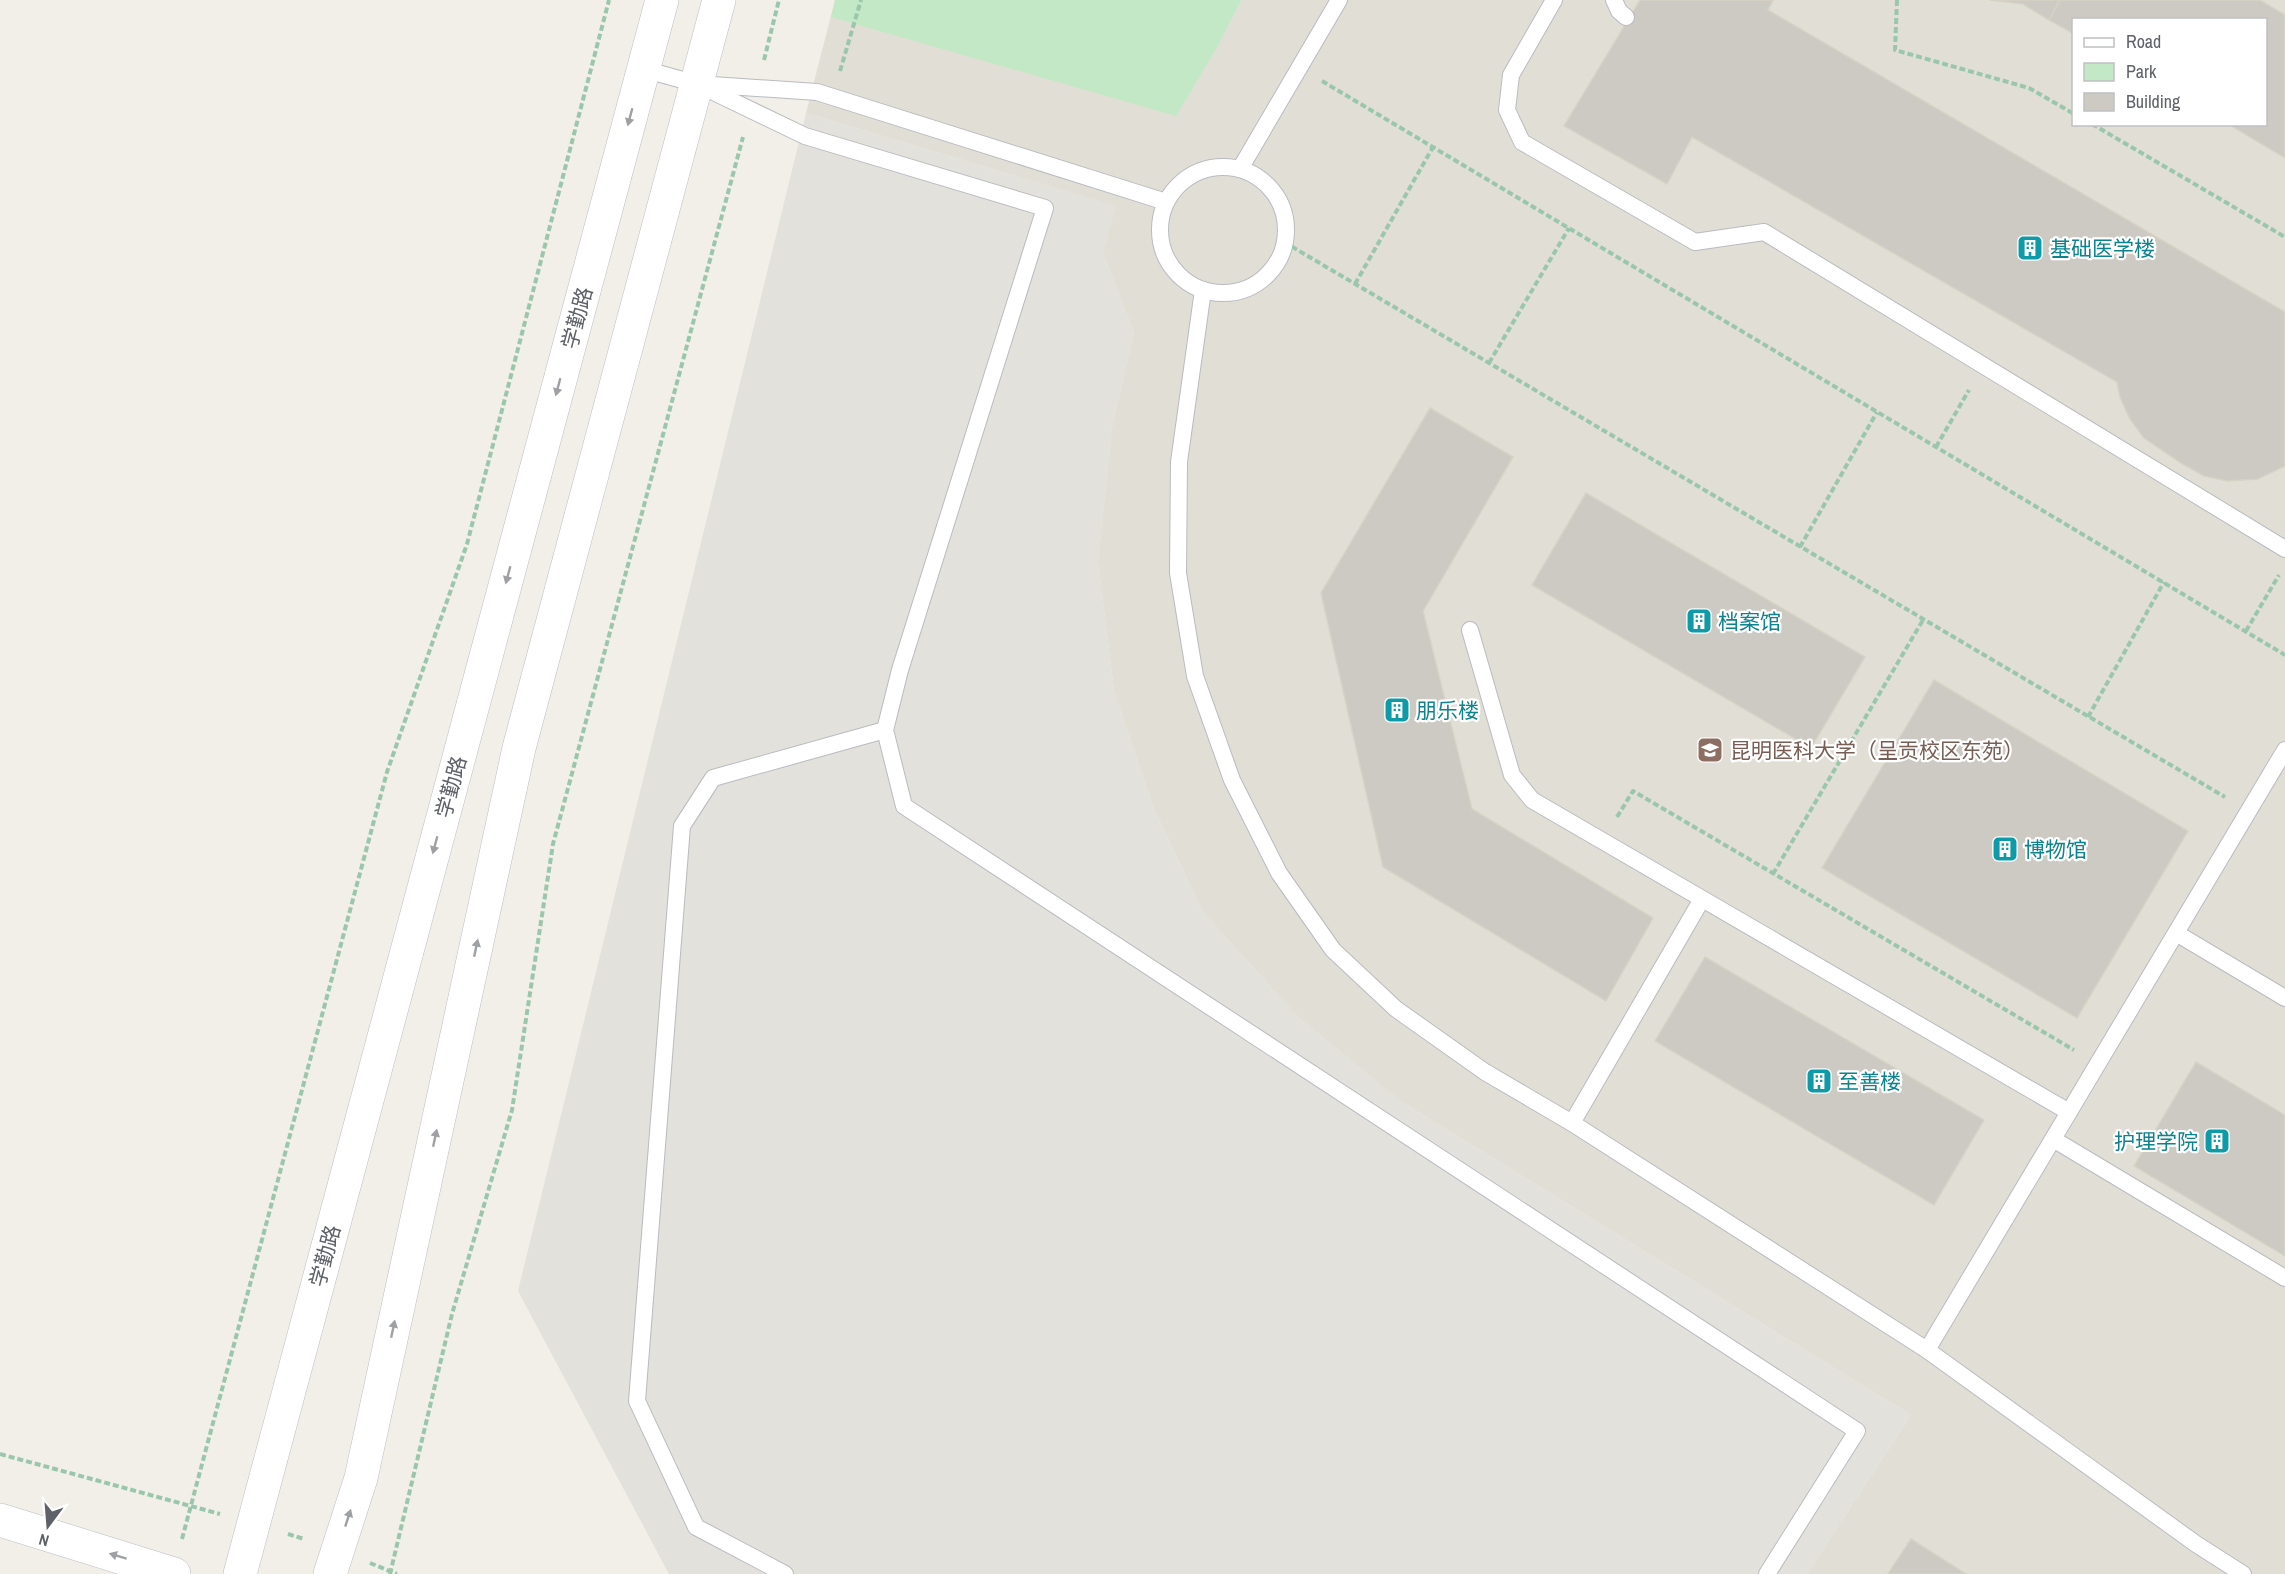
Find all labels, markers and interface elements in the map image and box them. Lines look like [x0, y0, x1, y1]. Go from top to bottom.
legend [2072, 18, 2267, 126]
text: Road [2126, 29, 2161, 54]
text: Park [2126, 59, 2157, 84]
text: Building [2126, 89, 2181, 114]
one-way arrow [625, 109, 634, 127]
building icon: 基础医学楼 [2015, 233, 2045, 263]
place label: 基础医学楼 [2050, 234, 2155, 263]
street label: 学勤路 [555, 284, 599, 352]
one-way arrow [553, 378, 562, 396]
one-way arrow [502, 566, 512, 584]
building icon: 档案馆 [1684, 606, 1714, 636]
place label: 档案馆 [1718, 607, 1781, 636]
building icon: 朋乐楼 [1382, 695, 1412, 725]
place label: 朋乐楼 [1416, 696, 1479, 725]
school or university icon: 昆明医科大学（呈贡校区东苑） [1695, 735, 1725, 765]
place label: 昆明医科大学（呈贡校区东苑） [1730, 736, 2024, 765]
street label: 学勤路 [429, 753, 473, 821]
building icon: 博物馆 [1990, 834, 2020, 864]
place label: 博物馆 [2024, 835, 2087, 864]
one-way arrow [430, 836, 440, 854]
one-way arrow [472, 938, 481, 957]
building icon: 至善楼 [1804, 1066, 1834, 1096]
place label: 至善楼 [1838, 1067, 1901, 1096]
building icon: 护理学院 [2202, 1126, 2232, 1156]
place label: 护理学院 [2114, 1127, 2198, 1156]
one-way arrow [430, 1129, 440, 1148]
street label: 学勤路 [303, 1222, 347, 1290]
one-way arrow [389, 1320, 399, 1338]
north arrow [18, 1496, 78, 1556]
one-way arrow [344, 1509, 353, 1527]
text: N [36, 1529, 51, 1552]
one-way arrow [109, 1551, 127, 1560]

